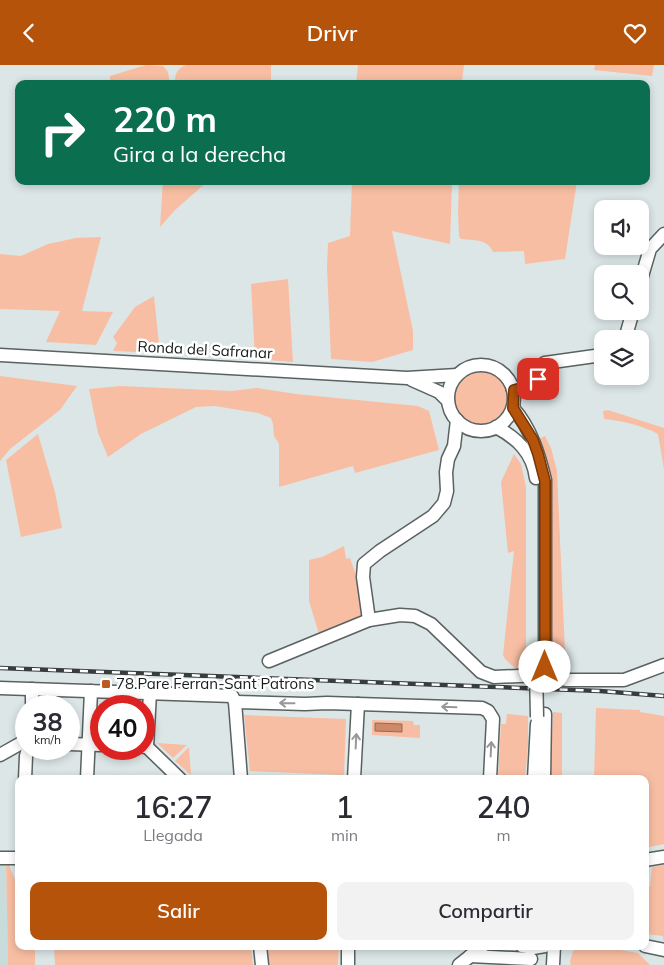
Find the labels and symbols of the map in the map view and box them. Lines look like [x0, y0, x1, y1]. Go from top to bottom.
street label: Ronda del Safranar [137, 336, 274, 363]
pin [517, 358, 559, 400]
position arrow [518, 640, 570, 692]
place label: 78.Pare Ferran-Sant Patrons [116, 674, 314, 693]
marker: 78.Pare Ferran-Sant Patrons [100, 678, 112, 690]
speed limit sign: 40 [90, 695, 155, 760]
one-way arrow [279, 699, 295, 708]
one-way arrow [442, 702, 458, 712]
one-way arrow [351, 734, 360, 750]
one-way arrow [487, 741, 496, 757]

